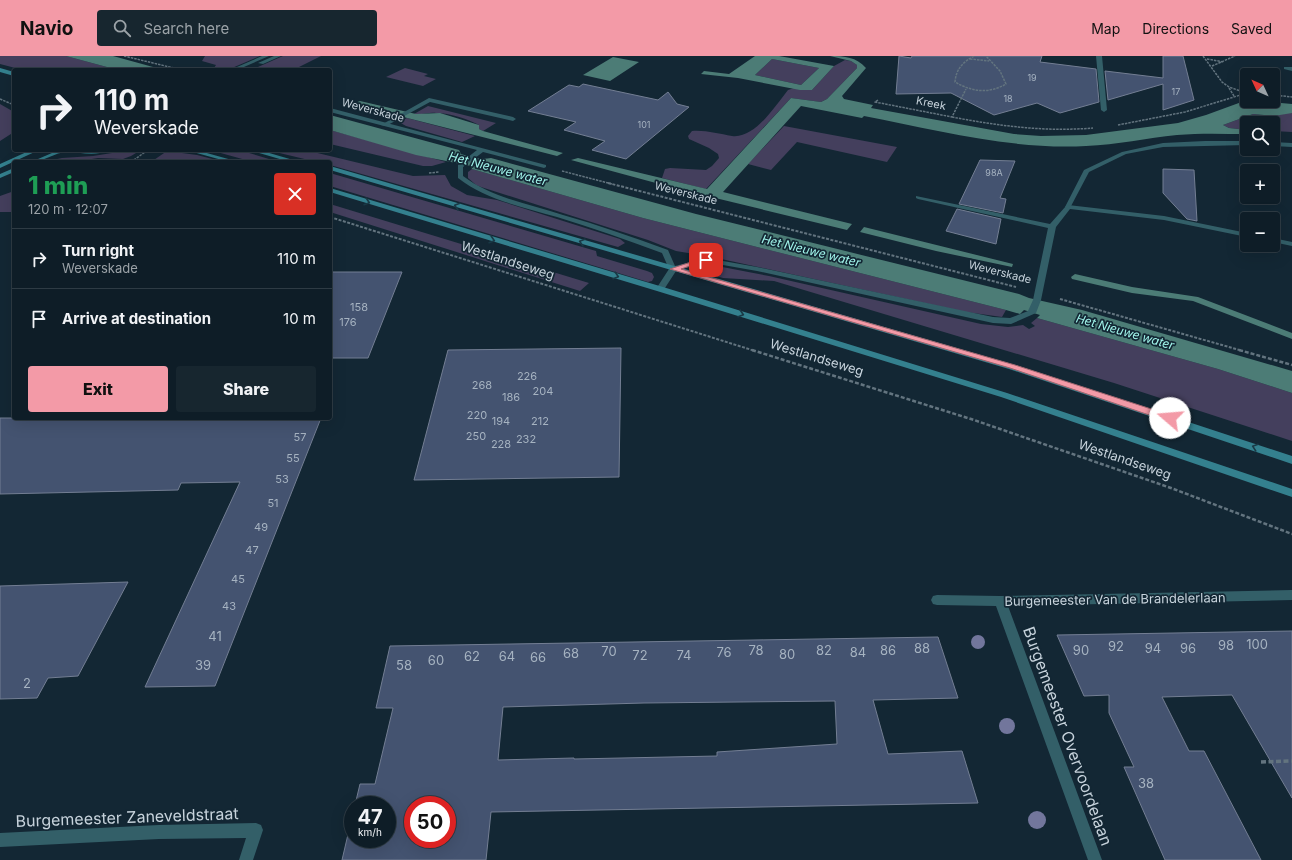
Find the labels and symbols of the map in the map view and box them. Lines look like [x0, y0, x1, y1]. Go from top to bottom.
north arrow [1240, 68, 1280, 108]
house number: 19 [1027, 72, 1037, 83]
house number: 17 [1172, 86, 1180, 97]
street label: Kreek [915, 93, 947, 113]
house number: 18 [1003, 93, 1013, 104]
street label: Weverskade [340, 95, 406, 125]
house number: 101 [638, 119, 651, 130]
water label: Het Nieuwe water [447, 148, 549, 189]
house number: 98A [985, 167, 1003, 178]
street label: Weverskade [653, 178, 719, 208]
one-way arrow [364, 197, 371, 206]
one-way arrow [454, 202, 461, 211]
water label: Het Nieuwe water [760, 231, 862, 270]
one-way arrow [488, 235, 495, 244]
street label: Westlandseweg [459, 237, 557, 283]
one-way arrow [578, 238, 585, 247]
pin [689, 243, 723, 277]
street label: Weverskade [967, 257, 1033, 287]
one-way arrow [613, 271, 620, 280]
house number: 158 [350, 300, 368, 314]
one-way arrow [737, 309, 744, 318]
water label: Het Nieuwe water [1074, 310, 1176, 353]
house number: 176 [339, 315, 357, 329]
street label: Westlandseweg [768, 335, 866, 379]
house number: 226 [517, 369, 537, 383]
house number: 268 [472, 378, 492, 392]
house number: 204 [533, 384, 553, 398]
house number: 186 [502, 390, 520, 404]
position arrow [1149, 397, 1191, 439]
house number: 220 [467, 408, 487, 422]
house number: 194 [492, 414, 510, 428]
house number: 212 [531, 414, 549, 428]
house number: 250 [466, 429, 486, 443]
house number: 57 [294, 430, 306, 444]
house number: 232 [516, 432, 536, 446]
street label: Westlandseweg [1076, 436, 1174, 482]
house number: 228 [491, 437, 511, 451]
one-way arrow [1252, 443, 1259, 452]
house number: 55 [286, 451, 300, 465]
house number: 53 [275, 472, 289, 486]
house number: 51 [267, 496, 279, 510]
house number: 49 [254, 520, 268, 534]
house number: 47 [245, 543, 259, 557]
house number: 45 [231, 572, 245, 586]
street label: Burgemeester Van de Brandelerlaan [1004, 589, 1226, 609]
house number: 43 [222, 599, 236, 613]
street label: Burgemeester Overvoordelaan [1019, 624, 1117, 848]
house number: 41 [208, 628, 222, 644]
house number: 100 [1246, 636, 1268, 652]
house number: 98 [1218, 637, 1234, 653]
house number: 92 [1108, 638, 1124, 654]
house number: 88 [914, 640, 930, 656]
house number: 94 [1145, 640, 1161, 656]
house number: 96 [1180, 640, 1196, 656]
house number: 78 [748, 642, 764, 658]
house number: 82 [816, 642, 832, 658]
house number: 86 [880, 642, 896, 658]
house number: 90 [1073, 642, 1089, 658]
house number: 70 [601, 643, 617, 659]
house number: 76 [716, 644, 732, 660]
house number: 84 [850, 644, 866, 660]
house number: 68 [563, 645, 579, 661]
house number: 80 [779, 646, 795, 662]
house number: 72 [632, 647, 648, 663]
house number: 74 [677, 647, 692, 663]
house number: 62 [464, 648, 480, 664]
house number: 64 [499, 648, 515, 664]
house number: 66 [530, 649, 546, 665]
house number: 60 [428, 652, 444, 668]
house number: 39 [195, 657, 211, 673]
house number: 58 [396, 657, 412, 673]
house number: 2 [23, 675, 31, 691]
house number: 38 [1138, 775, 1154, 791]
speed limit sign: 50 [404, 796, 456, 848]
street label: Burgemeester Zaneveldstraat [15, 803, 239, 831]

